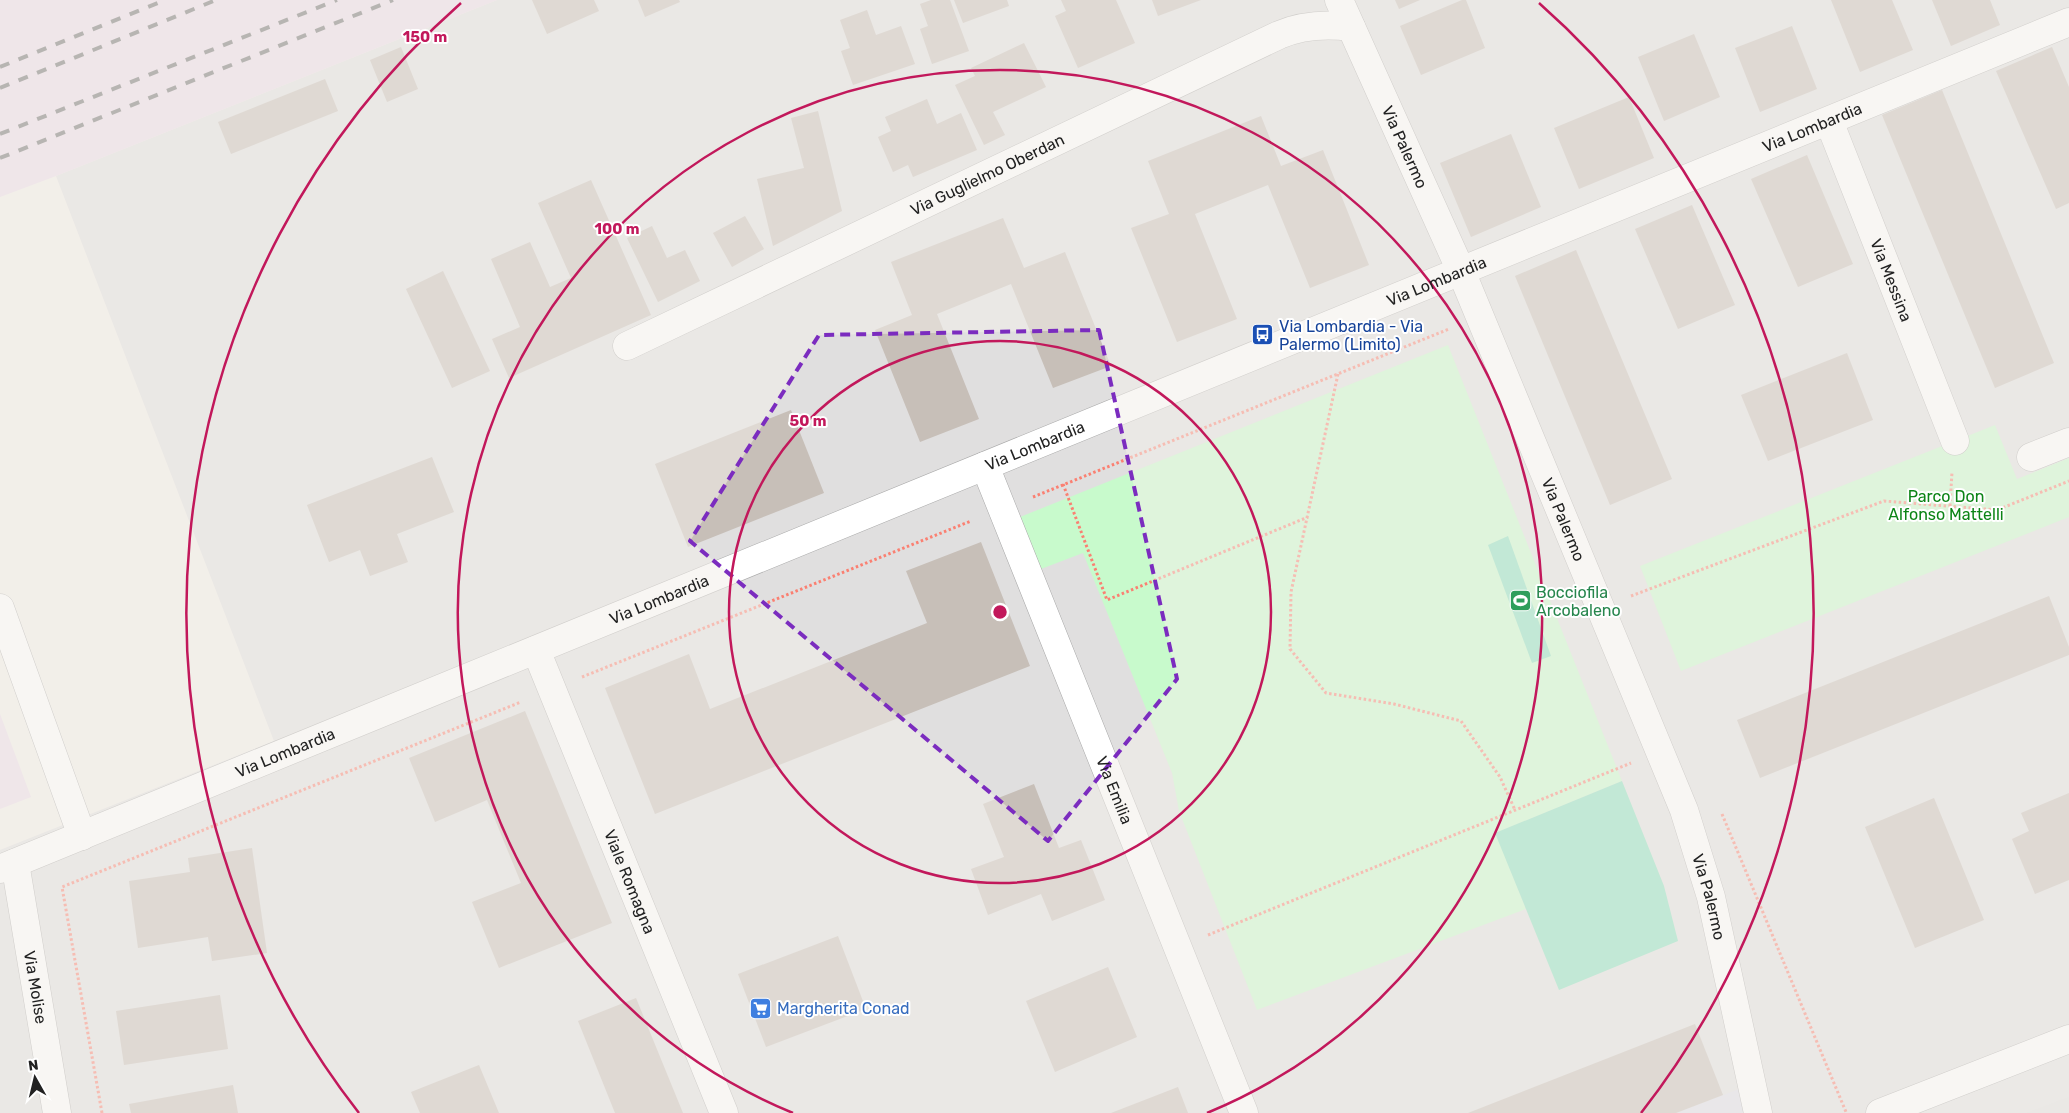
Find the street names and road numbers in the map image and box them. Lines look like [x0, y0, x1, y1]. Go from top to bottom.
street label: Via Lombardia [1759, 98, 1865, 156]
street label: Via Palermo [1378, 103, 1432, 191]
street label: Via Guglielmo Oberdan [907, 129, 1067, 219]
street label: Via Messina [1867, 236, 1917, 324]
street label: Via Lombardia [1384, 252, 1489, 310]
street label: Via Lombardia [982, 417, 1087, 474]
street label: Via Palermo [1538, 475, 1589, 564]
street label: Via Lombardia [606, 570, 712, 628]
street label: Via Lombardia [232, 723, 338, 781]
street label: Via Emilia [1093, 753, 1137, 827]
street label: Viale Romagna [600, 827, 660, 936]
street label: Via Palermo [1689, 851, 1730, 942]
street label: Via Molise [20, 949, 51, 1025]

